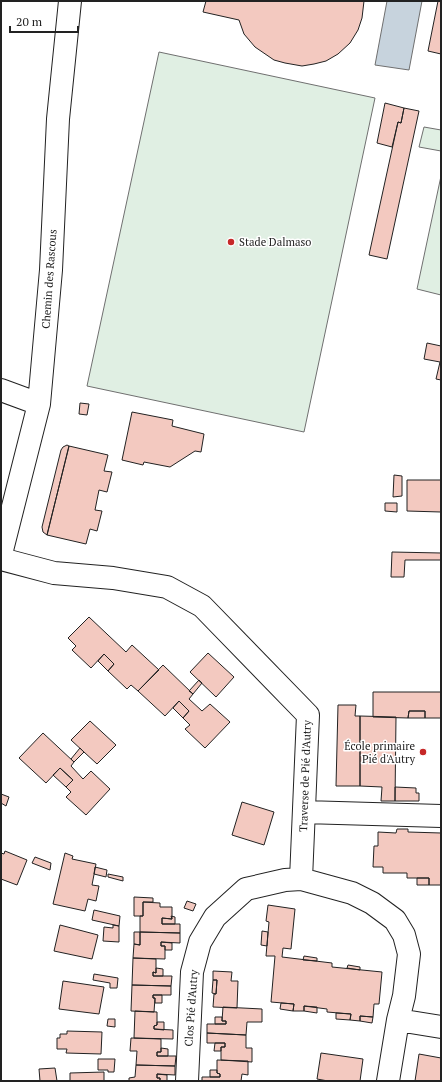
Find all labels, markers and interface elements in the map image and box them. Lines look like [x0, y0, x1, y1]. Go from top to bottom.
scale bar [10, 8, 78, 34]
text: 20 m [16, 14, 43, 29]
street label: Chemin des Rascous [39, 229, 59, 329]
place label: Stade Dalmaso [239, 235, 311, 249]
marker: Stade Dalmaso [226, 237, 236, 247]
street label: Traverse de Pié d'Autry [296, 719, 314, 832]
place label: École primaire Pié d'Autry [344, 739, 415, 766]
marker: École primaire Pié d'Autry [418, 747, 428, 757]
street label: Clos Pié d'Autry [181, 969, 201, 1047]

